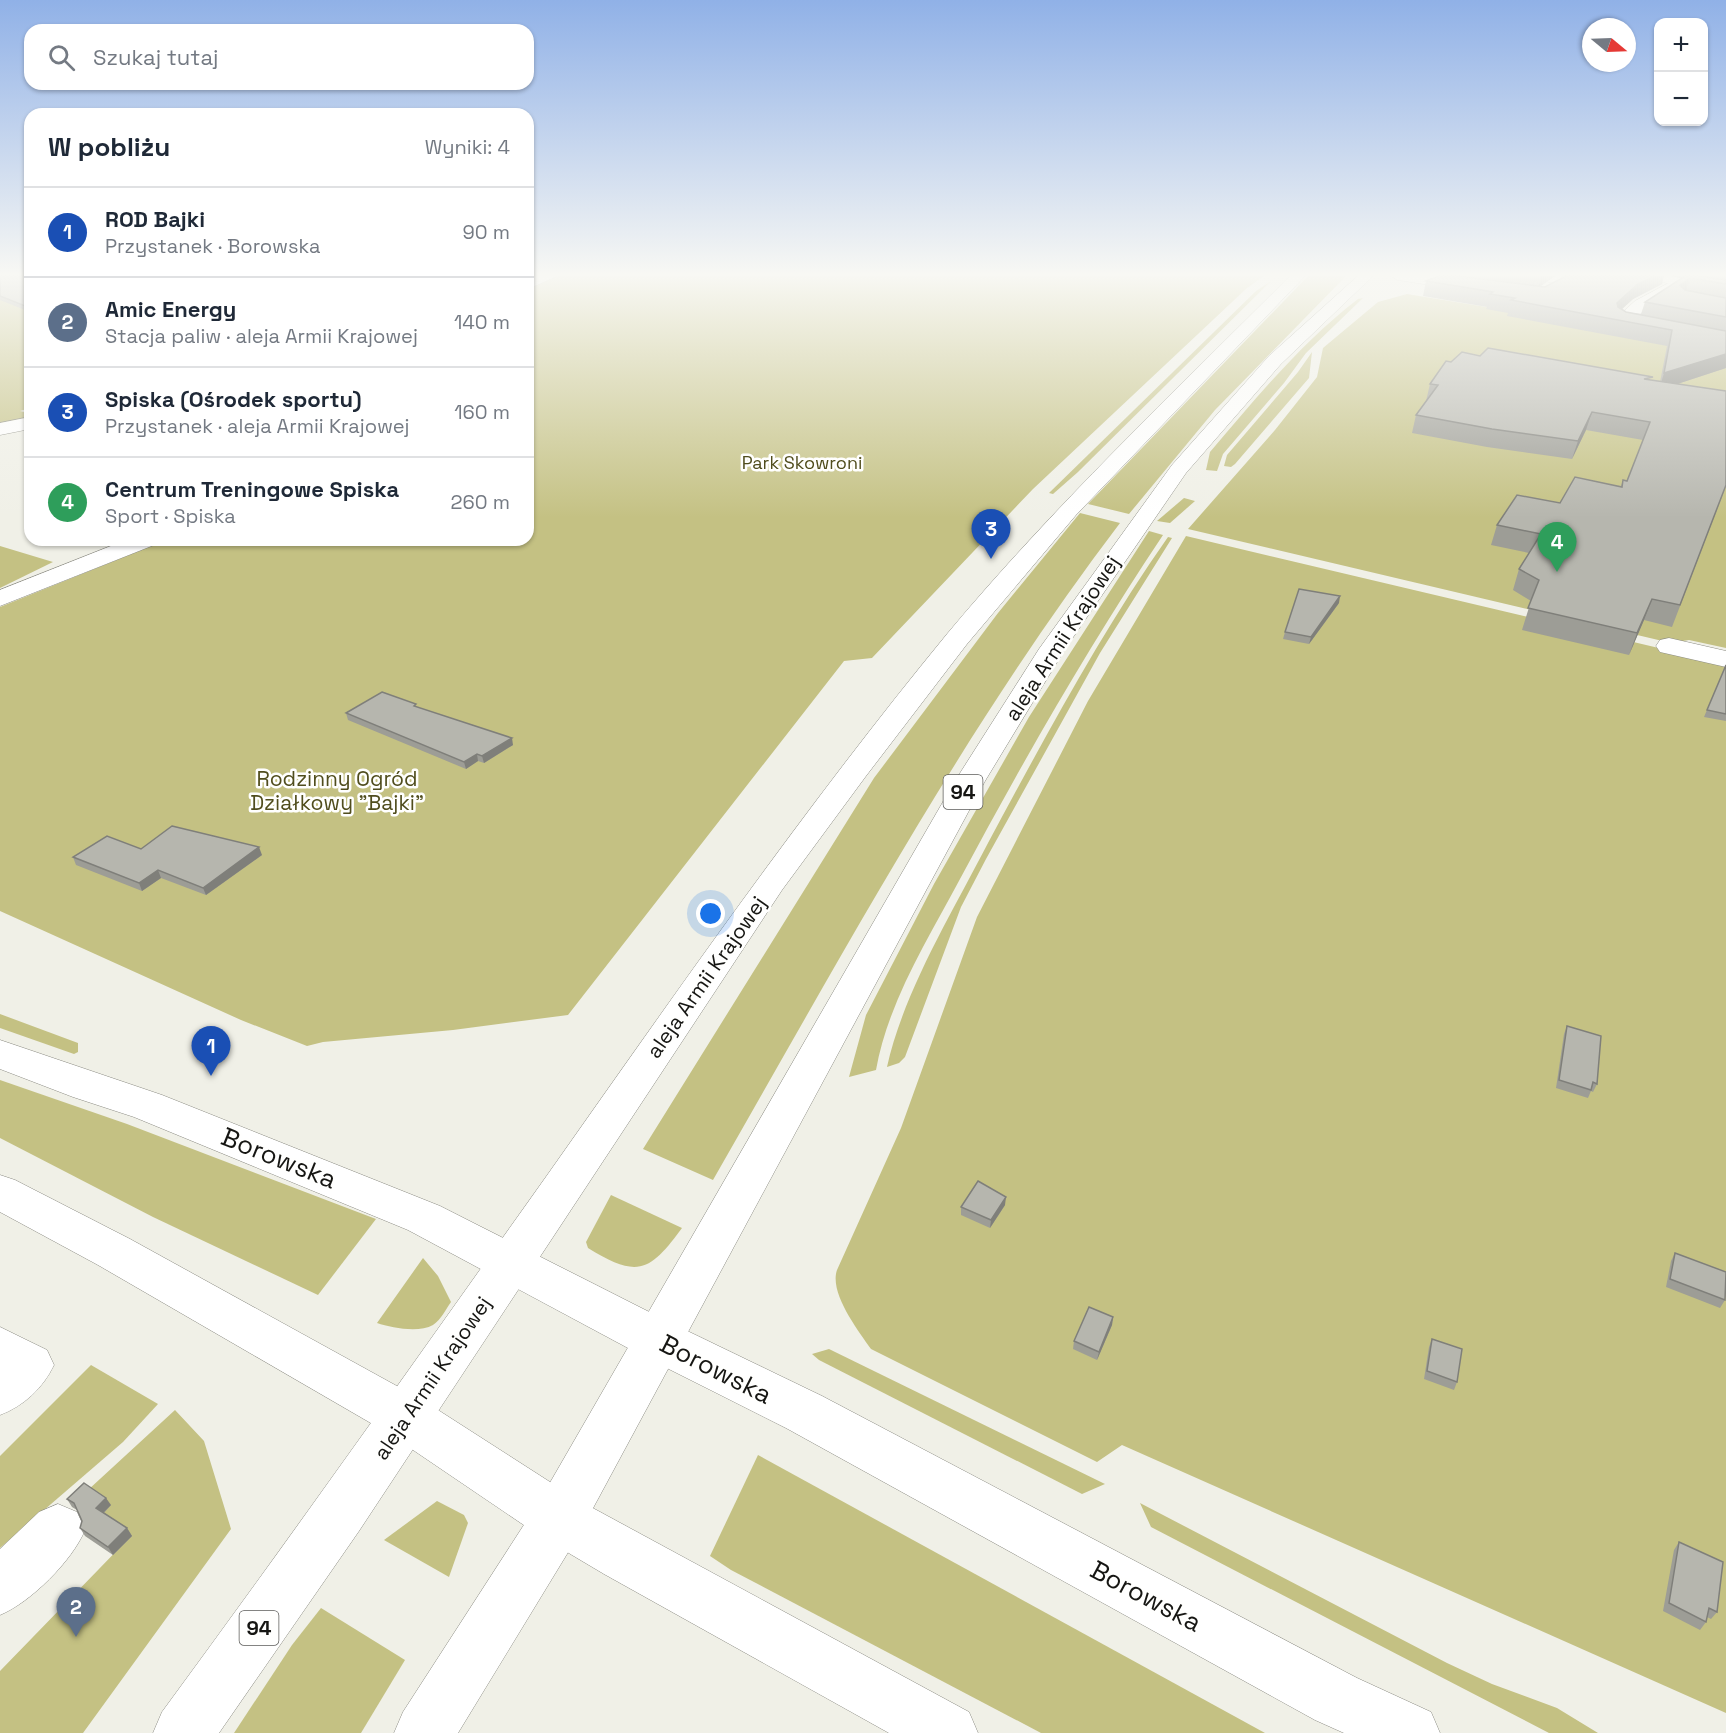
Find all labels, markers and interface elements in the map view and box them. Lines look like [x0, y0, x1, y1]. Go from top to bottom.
north arrow [1582, 18, 1636, 72]
map controls [1654, 18, 1708, 126]
button: + [1654, 18, 1708, 72]
search box [24, 24, 534, 90]
icon: search [45, 41, 78, 74]
text: Szukaj tutaj [93, 43, 218, 71]
button: − [1654, 72, 1708, 126]
text: W pobliżu [48, 130, 170, 164]
text: Wyniki: 4 [425, 134, 510, 160]
text: ROD Bajki [105, 205, 205, 233]
text: 1 [63, 219, 72, 245]
text: 90 m [463, 219, 510, 245]
text: Przystanek · Borowska [105, 233, 320, 259]
text: Amic Energy [105, 295, 236, 323]
text: 2 [62, 309, 73, 335]
text: 140 m [454, 309, 510, 335]
text: Stacja paliw · aleja Armii Krajowej [105, 323, 418, 349]
text: Spiska (Ośrodek sportu) [105, 385, 362, 413]
text: 3 [61, 399, 74, 425]
text: 160 m [454, 399, 510, 425]
text: Przystanek · aleja Armii Krajowej [105, 413, 410, 439]
park label: Park Skowroni [742, 451, 862, 474]
text: Centrum Treningowe Spiska [105, 475, 399, 503]
text: 4 [61, 489, 74, 515]
text: 260 m [451, 489, 510, 515]
text: Sport · Spiska [105, 503, 236, 529]
pin: 3 [972, 510, 1010, 559]
pin: 4 [1538, 522, 1576, 572]
street label: aleja Armii Krajowej [999, 550, 1125, 726]
park label: Rodzinny Ogród Działkowy "Bajki" [250, 765, 424, 816]
road number: 94 [944, 775, 982, 809]
street label: aleja Armii Krajowej [640, 891, 772, 1063]
your location [696, 899, 725, 928]
pin: 1 [192, 1026, 230, 1076]
street label: Borowska [216, 1119, 342, 1197]
street label: aleja Armii Krajowej [367, 1291, 497, 1465]
street label: Borowska [654, 1326, 778, 1412]
street label: Borowska [1084, 1552, 1208, 1640]
pin: 2 [56, 1588, 96, 1637]
road number: 94 [240, 1611, 278, 1645]

